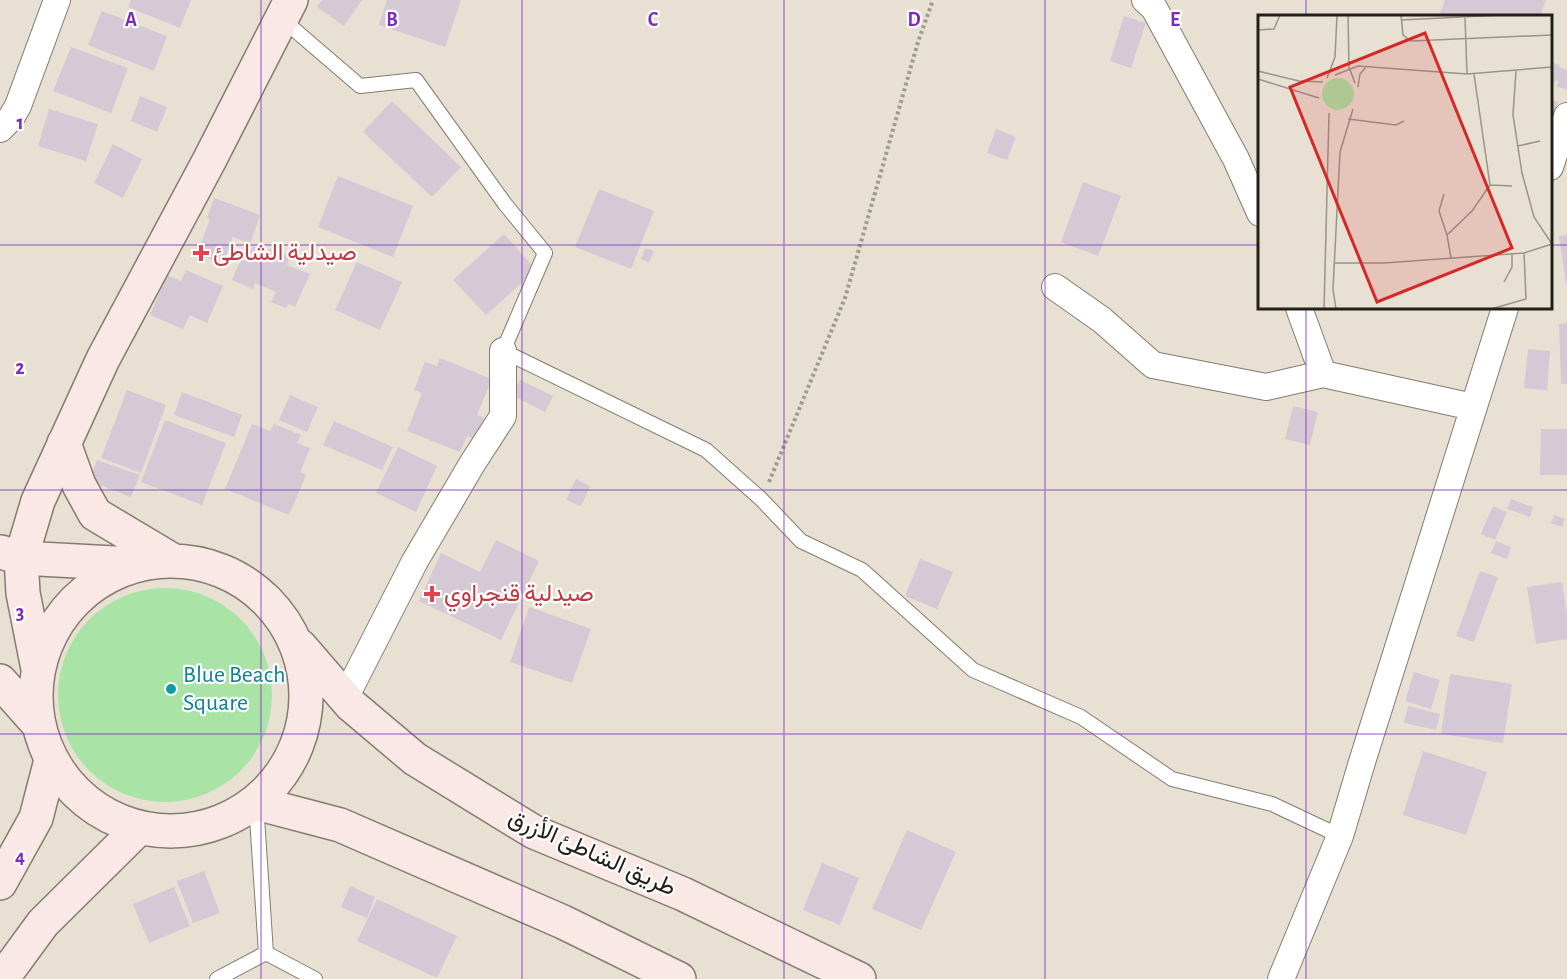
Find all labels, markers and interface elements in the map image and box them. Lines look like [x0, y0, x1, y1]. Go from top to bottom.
text: A [125, 10, 137, 30]
text: B [386, 10, 398, 30]
text: C [648, 10, 659, 30]
text: D [907, 10, 921, 30]
text: E [1170, 10, 1180, 30]
inset map [1258, 15, 1552, 309]
text: 1 [16, 113, 24, 133]
place label: صيدلية الشاطئ [213, 241, 357, 266]
marker: صيدلية الشاطئ [194, 246, 208, 260]
text: 2 [15, 358, 25, 378]
place label: صيدلية قنجراوي [444, 582, 594, 612]
marker: صيدلية قنجراوي [425, 587, 439, 601]
text: 3 [16, 603, 24, 623]
place label: Blue Beach Square [183, 663, 286, 715]
marker: Blue Beach Square [164, 682, 178, 696]
street label: طريق الشاطئ الأزرق [504, 803, 680, 902]
text: 4 [15, 847, 25, 867]

